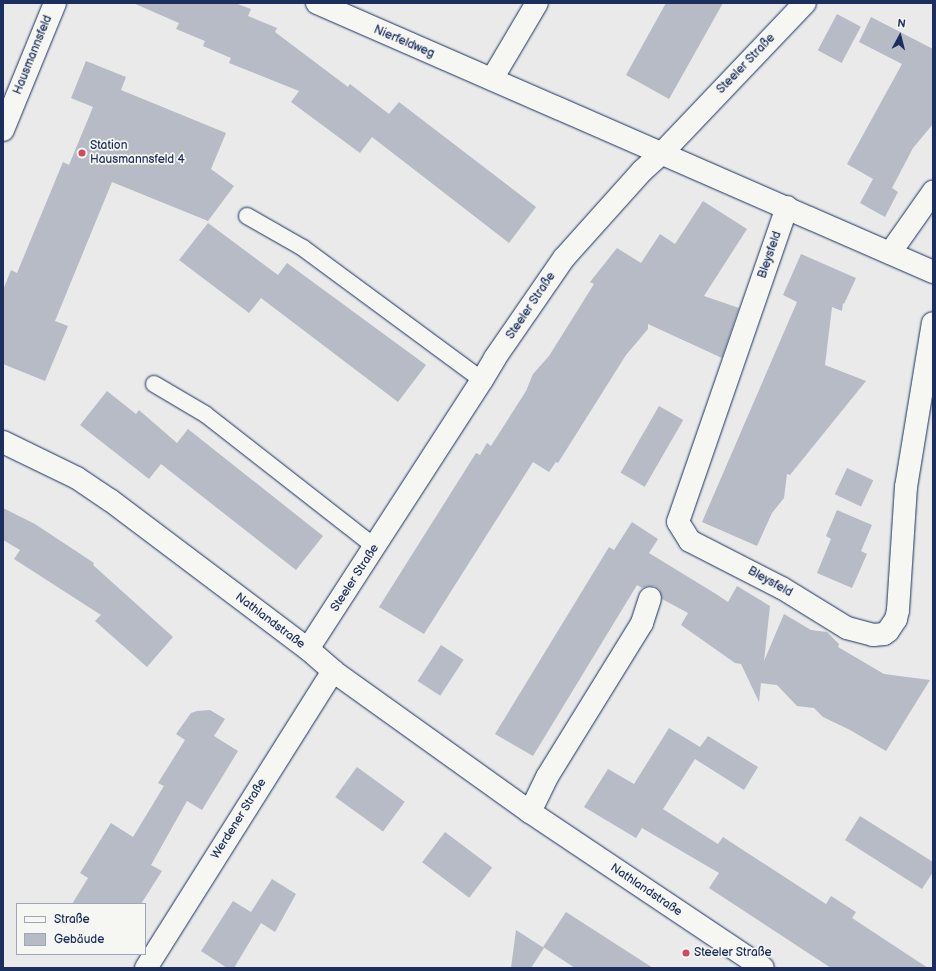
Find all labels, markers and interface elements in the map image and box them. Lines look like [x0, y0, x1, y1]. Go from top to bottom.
street label: Hausmannsfeld [11, 13, 55, 97]
north arrow [880, 16, 920, 56]
text: N [897, 17, 906, 31]
street label: Nierfeldweg [371, 23, 437, 61]
street label: Steeler Straße [714, 31, 778, 97]
place label: Station Hausmannsfeld 4 [90, 139, 185, 167]
marker: Station Hausmannsfeld 4 [77, 148, 87, 158]
street label: Bleysfeld [755, 230, 785, 280]
street label: Steeler Straße [503, 270, 559, 342]
street label: Steeler Straße [328, 541, 382, 615]
street label: Bleysfeld [745, 564, 795, 600]
street label: Nathlandstraße [232, 590, 308, 652]
street label: Werdener Straße [208, 776, 270, 862]
street label: Nathlandstraße [607, 861, 685, 919]
legend [16, 903, 146, 955]
text: Straße [54, 912, 90, 927]
text: Gebäude [54, 932, 104, 947]
place label: Steeler Straße [694, 946, 772, 960]
marker: Steeler Straße [681, 948, 691, 958]

